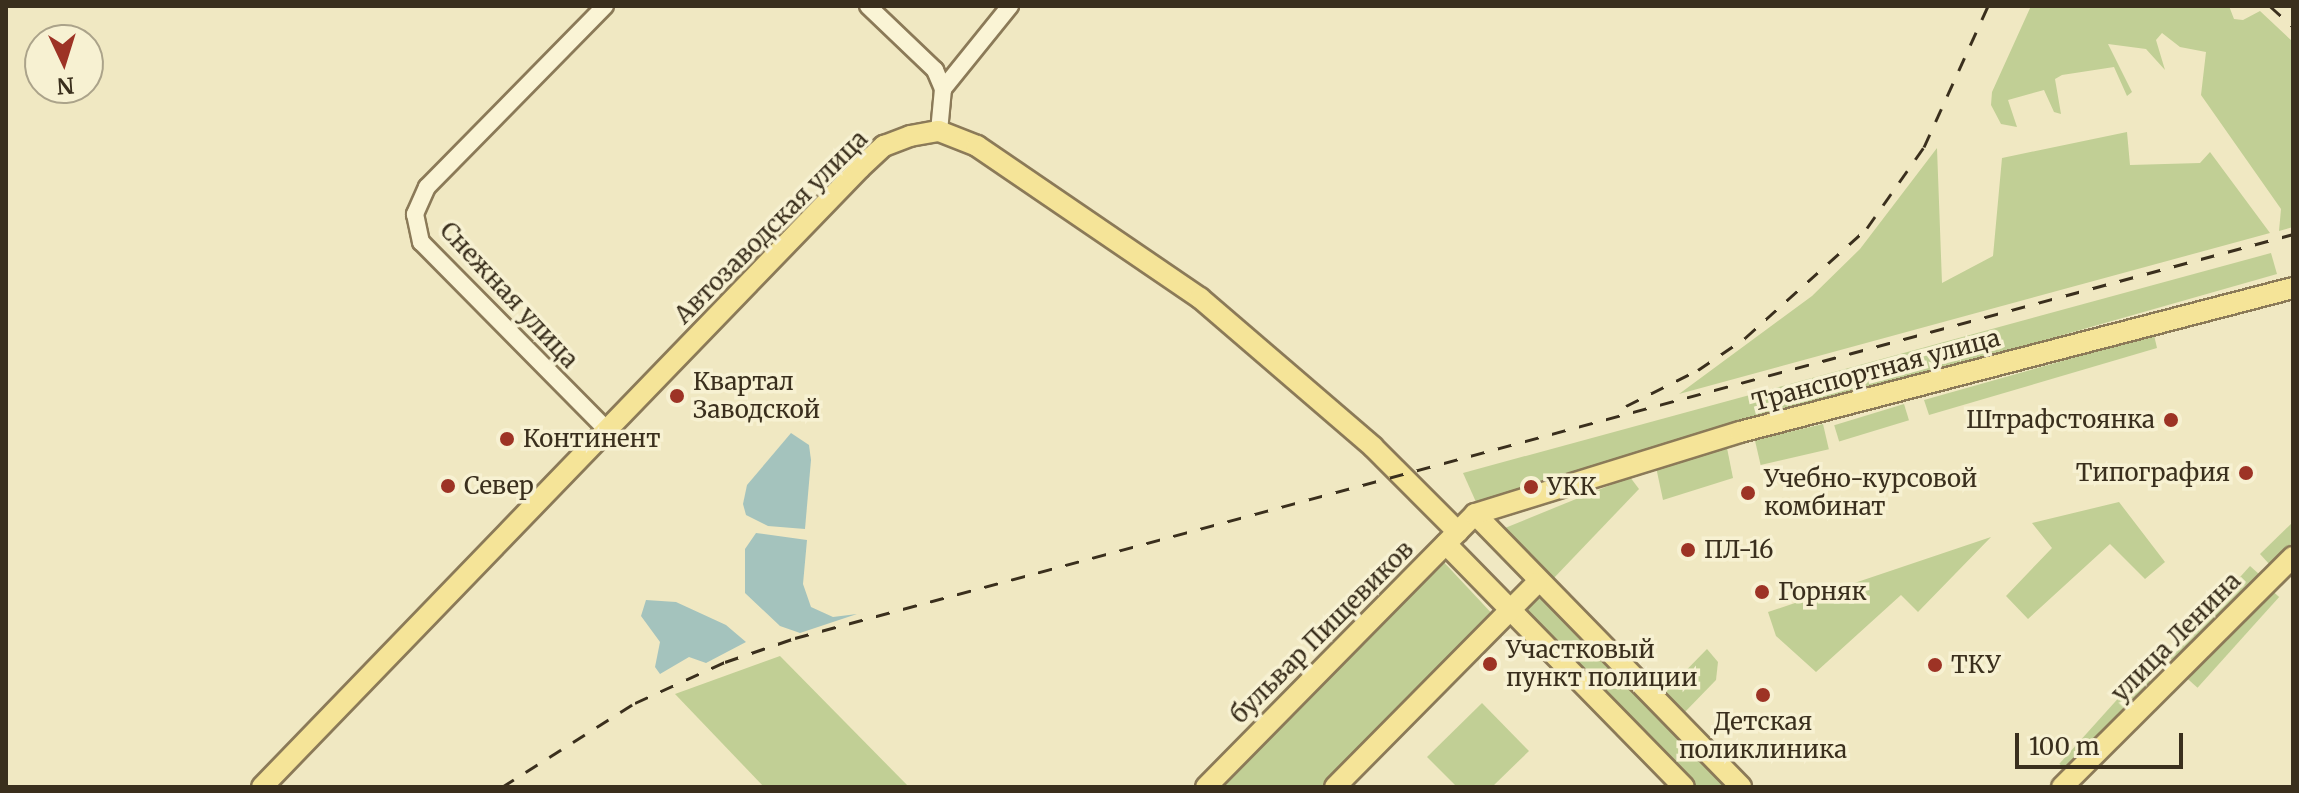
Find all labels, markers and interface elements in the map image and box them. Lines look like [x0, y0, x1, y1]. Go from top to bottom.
north arrow [24, 24, 104, 104]
text: N [56, 71, 75, 101]
street label: Автозаводская улица [668, 124, 874, 330]
street label: Снежная улица [434, 216, 584, 374]
street label: Транспортная улица [1749, 323, 2003, 417]
place label: Квартал Заводской [693, 368, 820, 424]
marker: Квартал Заводской [668, 387, 686, 405]
place label: Штрафстоянка [1966, 406, 2155, 434]
marker: Штрафстоянка [2162, 411, 2180, 429]
place label: Континент [523, 425, 661, 453]
marker: Континент [498, 430, 516, 448]
place label: Типография [2076, 459, 2230, 487]
marker: Типография [2237, 464, 2255, 482]
place label: Учебно-курсовой комбинат [1764, 465, 1977, 521]
place label: Север [464, 472, 534, 500]
place label: УКК [1547, 473, 1597, 501]
marker: Север [439, 477, 457, 495]
marker: УКК [1522, 478, 1540, 496]
marker: Учебно-курсовой комбинат [1739, 484, 1757, 502]
street label: бульвар Пищевиков [1225, 535, 1419, 729]
place label: ПЛ-16 [1704, 536, 1773, 564]
marker: ПЛ-16 [1679, 541, 1697, 559]
street label: улица Ленина [2105, 566, 2247, 708]
place label: Горняк [1778, 578, 1867, 606]
marker: Горняк [1753, 583, 1771, 601]
place label: Участковый пункт полиции [1506, 636, 1698, 692]
place label: ТКУ [1951, 651, 2001, 679]
marker: Участковый пункт полиции [1481, 655, 1499, 673]
marker: ТКУ [1926, 656, 1944, 674]
marker: Детская поликлиника [1754, 686, 1772, 704]
place label: Детская поликлиника [1679, 708, 1847, 764]
scale bar [2019, 717, 2187, 767]
text: 100 m [2029, 731, 2099, 762]

